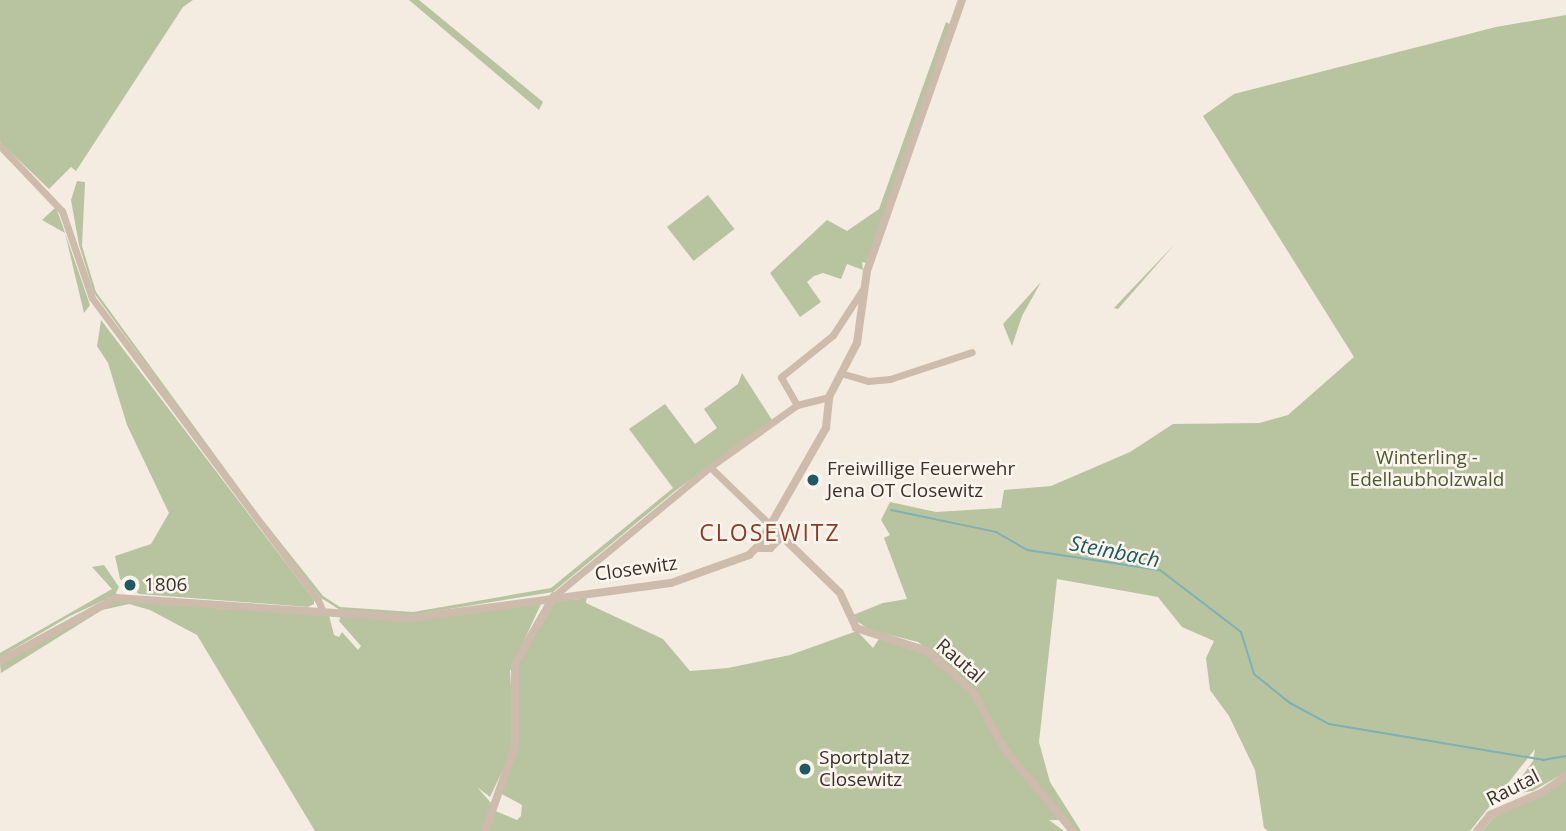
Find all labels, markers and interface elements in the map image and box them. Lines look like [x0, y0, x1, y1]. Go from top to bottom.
park label: Winterling - Edellaubholzwald [1350, 447, 1504, 491]
place label: Freiwillige Feuerwehr Jena OT Closewitz [827, 458, 1015, 502]
marker: Freiwillige Feuerwehr Jena OT Closewitz [805, 472, 821, 488]
district label: CLOSEWITZ [700, 518, 840, 546]
water label: Steinbach [1068, 530, 1162, 572]
street label: Closewitz [593, 552, 679, 586]
place label: 1806 [144, 574, 187, 596]
marker: 1806 [122, 577, 138, 593]
street label: Rautal [931, 634, 989, 688]
place label: Sportplatz Closewitz [819, 747, 910, 791]
marker: Sportplatz Closewitz [797, 761, 813, 777]
street label: Rautal [1483, 765, 1543, 811]

